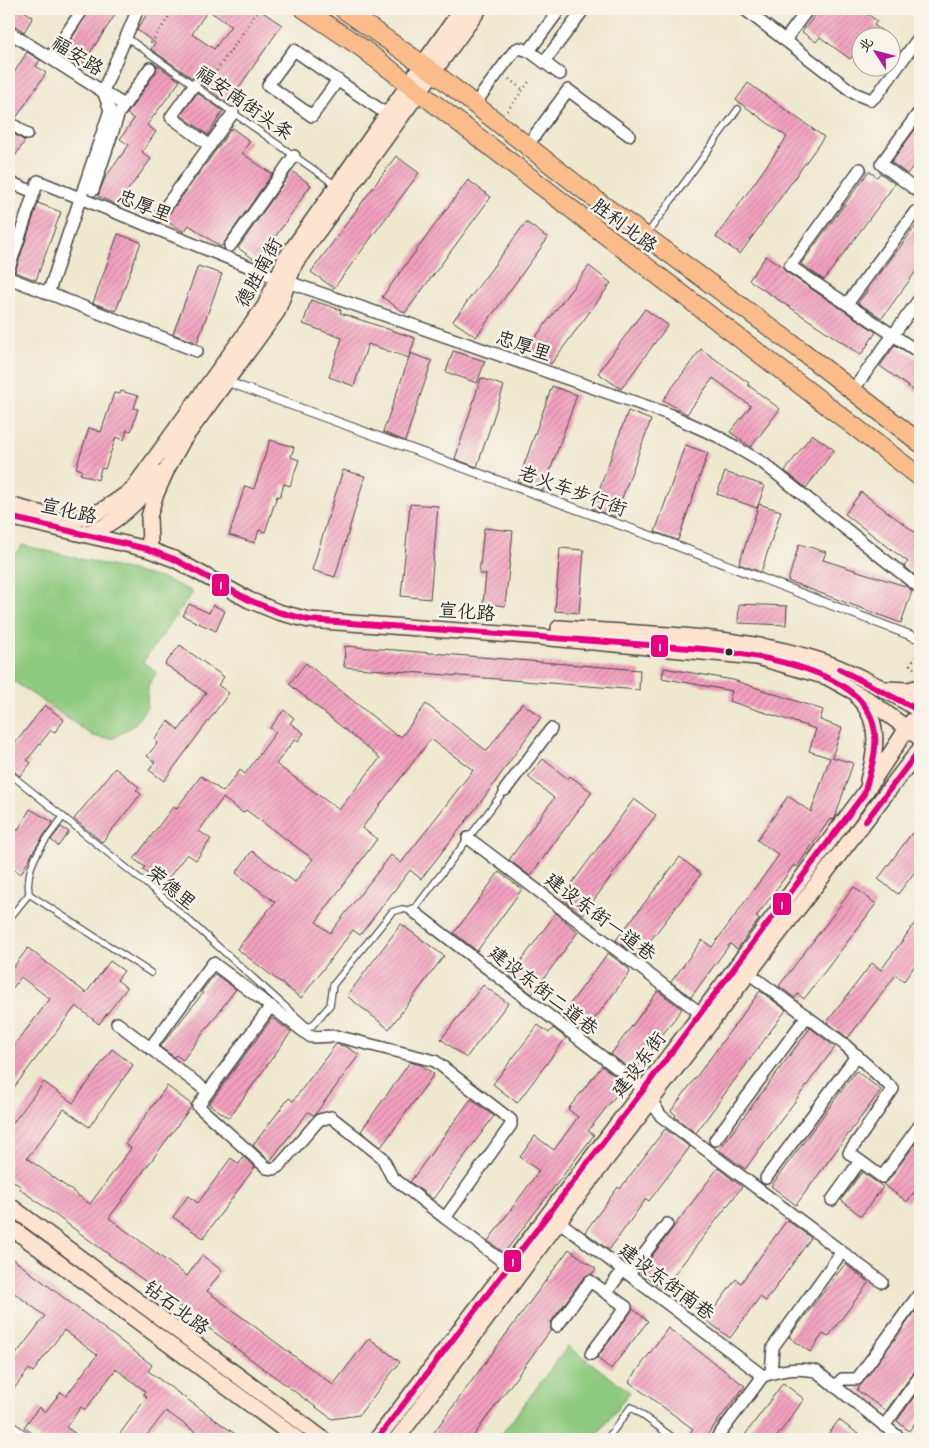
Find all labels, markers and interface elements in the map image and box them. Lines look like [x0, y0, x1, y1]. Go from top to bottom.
north arrow [852, 28, 902, 78]
street label: 福安路 [46, 30, 109, 83]
text: 北 [854, 33, 878, 56]
street label: 福安南街头条 [190, 59, 299, 147]
street label: 忠厚里 [113, 183, 176, 230]
street label: 胜利北路 [586, 193, 663, 260]
street label: 德胜南街 [229, 233, 290, 313]
street label: 忠厚里 [492, 324, 555, 368]
street label: 老火车步行街 [514, 459, 631, 524]
street label: 宣化路 [38, 492, 99, 531]
line badge: 1 [211, 573, 230, 597]
text: 1 [220, 575, 222, 595]
street label: 宣化路 [438, 597, 496, 628]
line badge: 1 [650, 634, 669, 658]
text: 1 [659, 637, 661, 657]
unlabelled marker [724, 647, 734, 657]
street label: 荣德里 [141, 859, 202, 917]
street label: 建设东街一道巷 [539, 866, 661, 968]
line badge: 1 [772, 892, 792, 916]
text: 1 [781, 895, 783, 915]
street label: 建设东街二道巷 [482, 940, 604, 1043]
street label: 建设东街 [606, 1026, 673, 1103]
street label: 建设东街南巷 [612, 1237, 720, 1327]
line badge: 1 [503, 1249, 522, 1273]
text: 1 [512, 1252, 514, 1272]
street label: 钻石北路 [138, 1275, 215, 1342]

